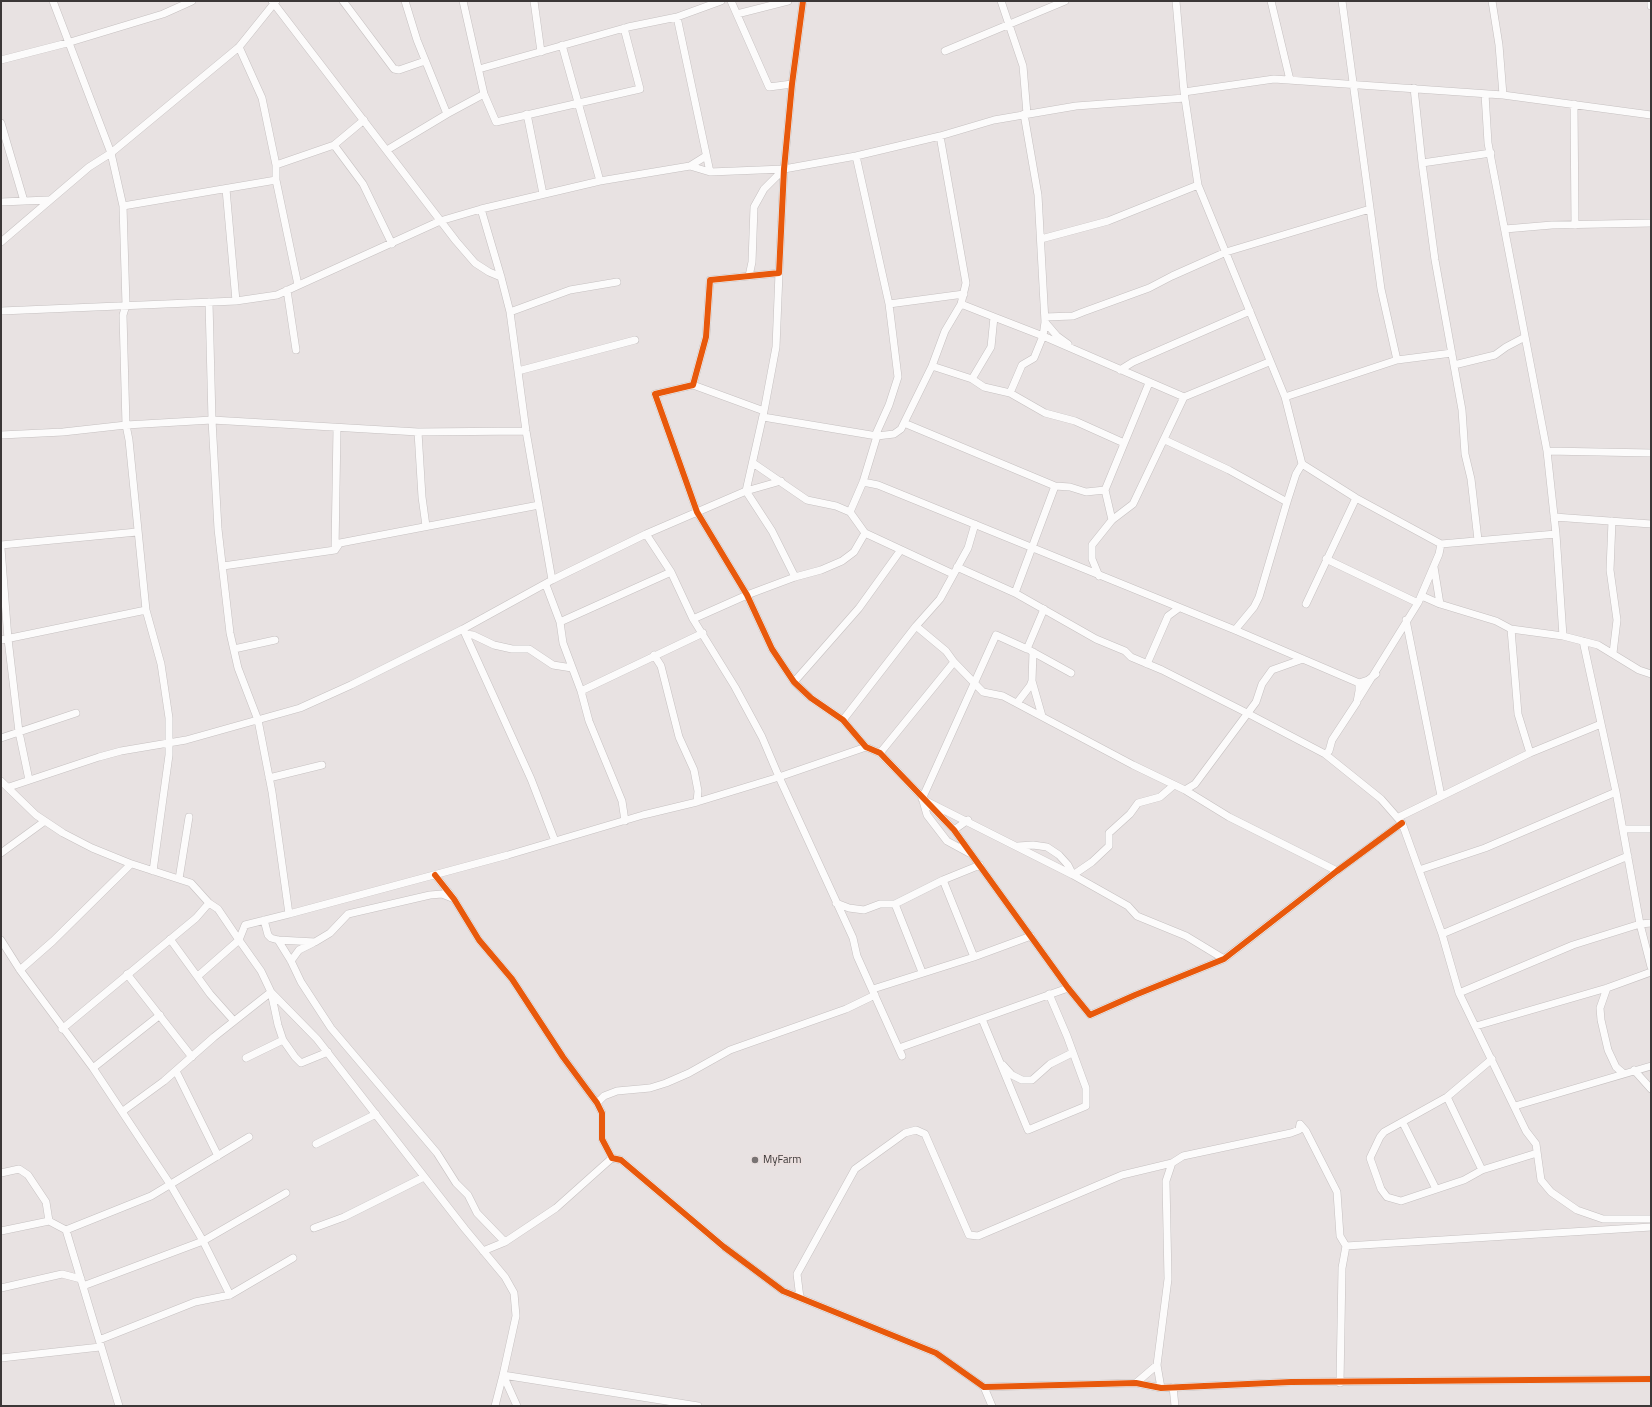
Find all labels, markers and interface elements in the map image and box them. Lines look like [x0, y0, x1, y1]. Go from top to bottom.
place label: MyFarm [763, 1153, 801, 1167]
marker: MyFarm [750, 1155, 760, 1165]

